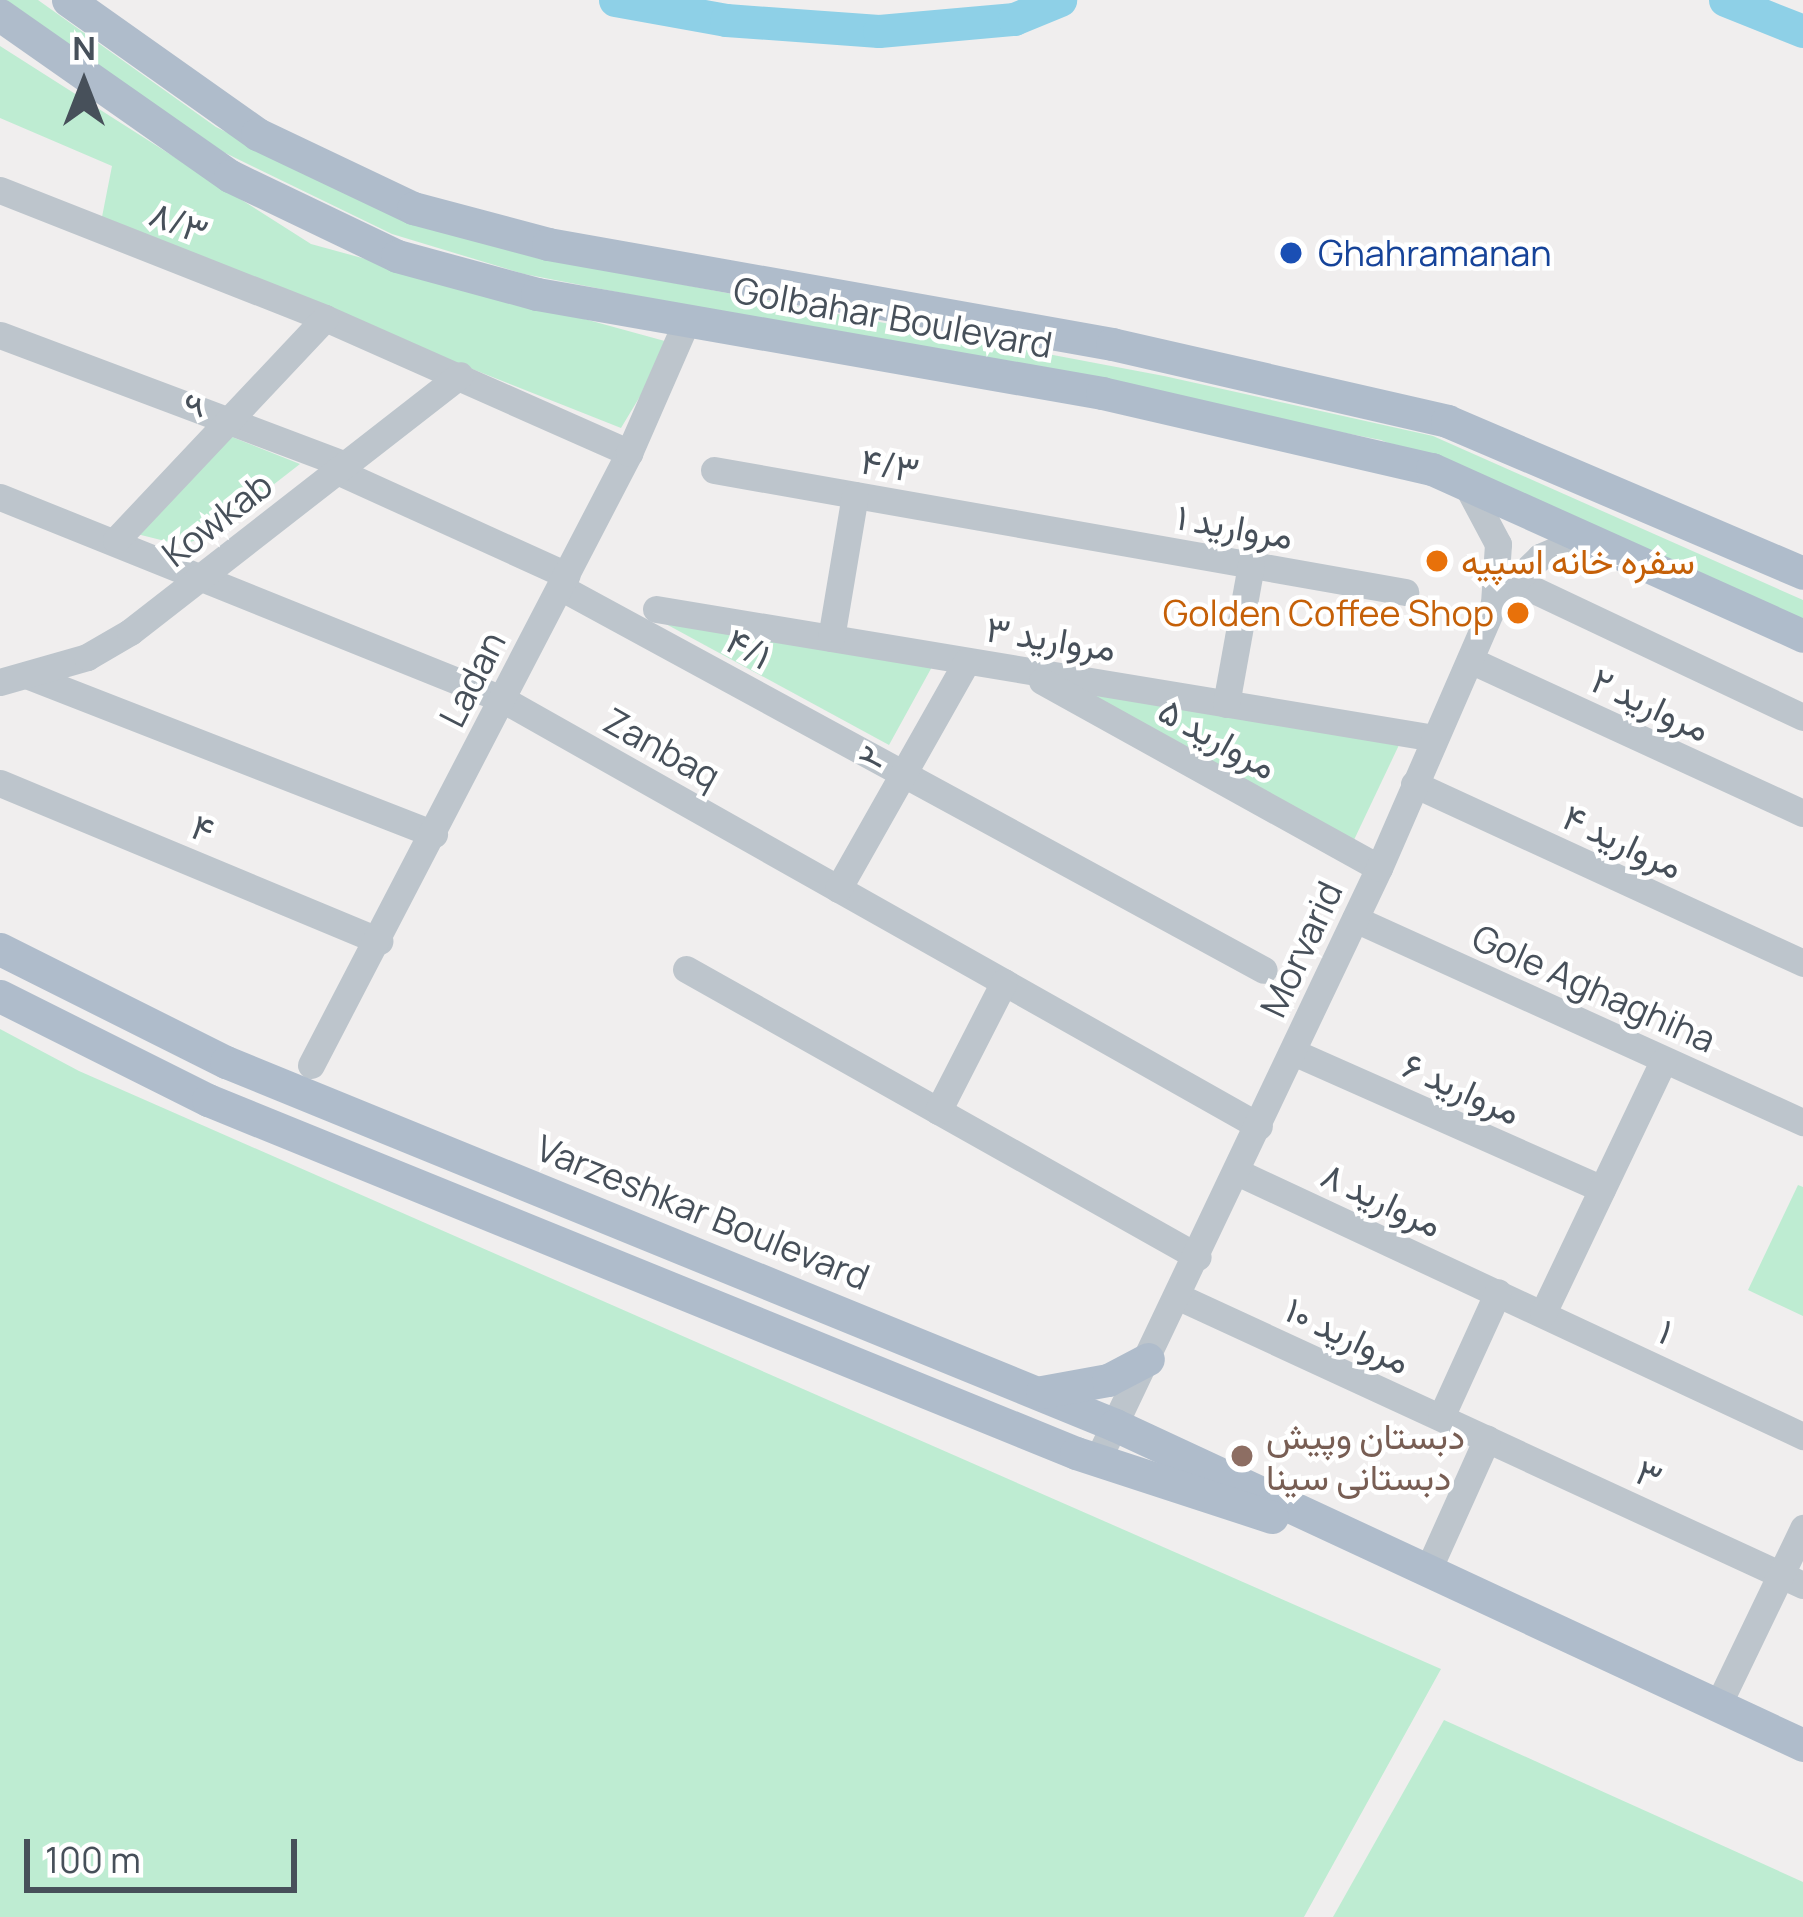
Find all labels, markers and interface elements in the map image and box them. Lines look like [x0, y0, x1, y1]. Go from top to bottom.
north arrow [24, 24, 144, 144]
text: N [72, 25, 96, 70]
street label: ۸/۳ [144, 191, 214, 253]
place label: Ghahramanan [1318, 231, 1552, 275]
marker: Ghahramanan [1275, 237, 1307, 269]
street label: Golbahar Boulevard [730, 268, 1056, 366]
street label: ۶ [173, 383, 217, 425]
street label: ۴/۳ [858, 439, 922, 491]
street label: Kowkab [154, 463, 280, 575]
street label: مروارید ۱ [1174, 495, 1296, 557]
place label: سفره خانه اسپیه [1461, 539, 1695, 583]
marker: سفره خانه اسپیه [1424, 548, 1450, 574]
place label: Golden Coffee Shop [1163, 591, 1494, 635]
marker: Golden Coffee Shop [1505, 600, 1531, 626]
street label: مروارید ۳ [983, 606, 1119, 670]
street label: ۴/۱ [719, 618, 779, 678]
street label: Ladan [430, 624, 514, 734]
street label: مروارید ۲ [1585, 658, 1717, 750]
street label: مروارید ۵ [1152, 688, 1284, 788]
street label: Zanbaq [596, 699, 728, 797]
street label: ۲ [848, 738, 894, 776]
street label: مروارید ۴ [1556, 795, 1690, 887]
street label: ۴ [185, 804, 221, 852]
street label: Morvarid [1251, 874, 1351, 1024]
street label: Gole Aghaghiha [1466, 915, 1722, 1061]
street label: مروارید ۶ [1396, 1043, 1528, 1133]
street label: Varzeshkar Boulevard [530, 1126, 876, 1298]
street label: مروارید ۸ [1315, 1152, 1449, 1246]
street label: مروارید ۱۰ [1279, 1287, 1417, 1383]
street label: ۱ [1652, 1309, 1680, 1353]
place label: دبستان وپیش دبستانی سینا [1266, 1413, 1465, 1498]
marker: دبستان وپیش دبستانی سینا [1229, 1443, 1255, 1469]
street label: ۳ [1629, 1449, 1669, 1499]
scale bar [30, 1815, 303, 1889]
text: 100 m [45, 1835, 141, 1884]

